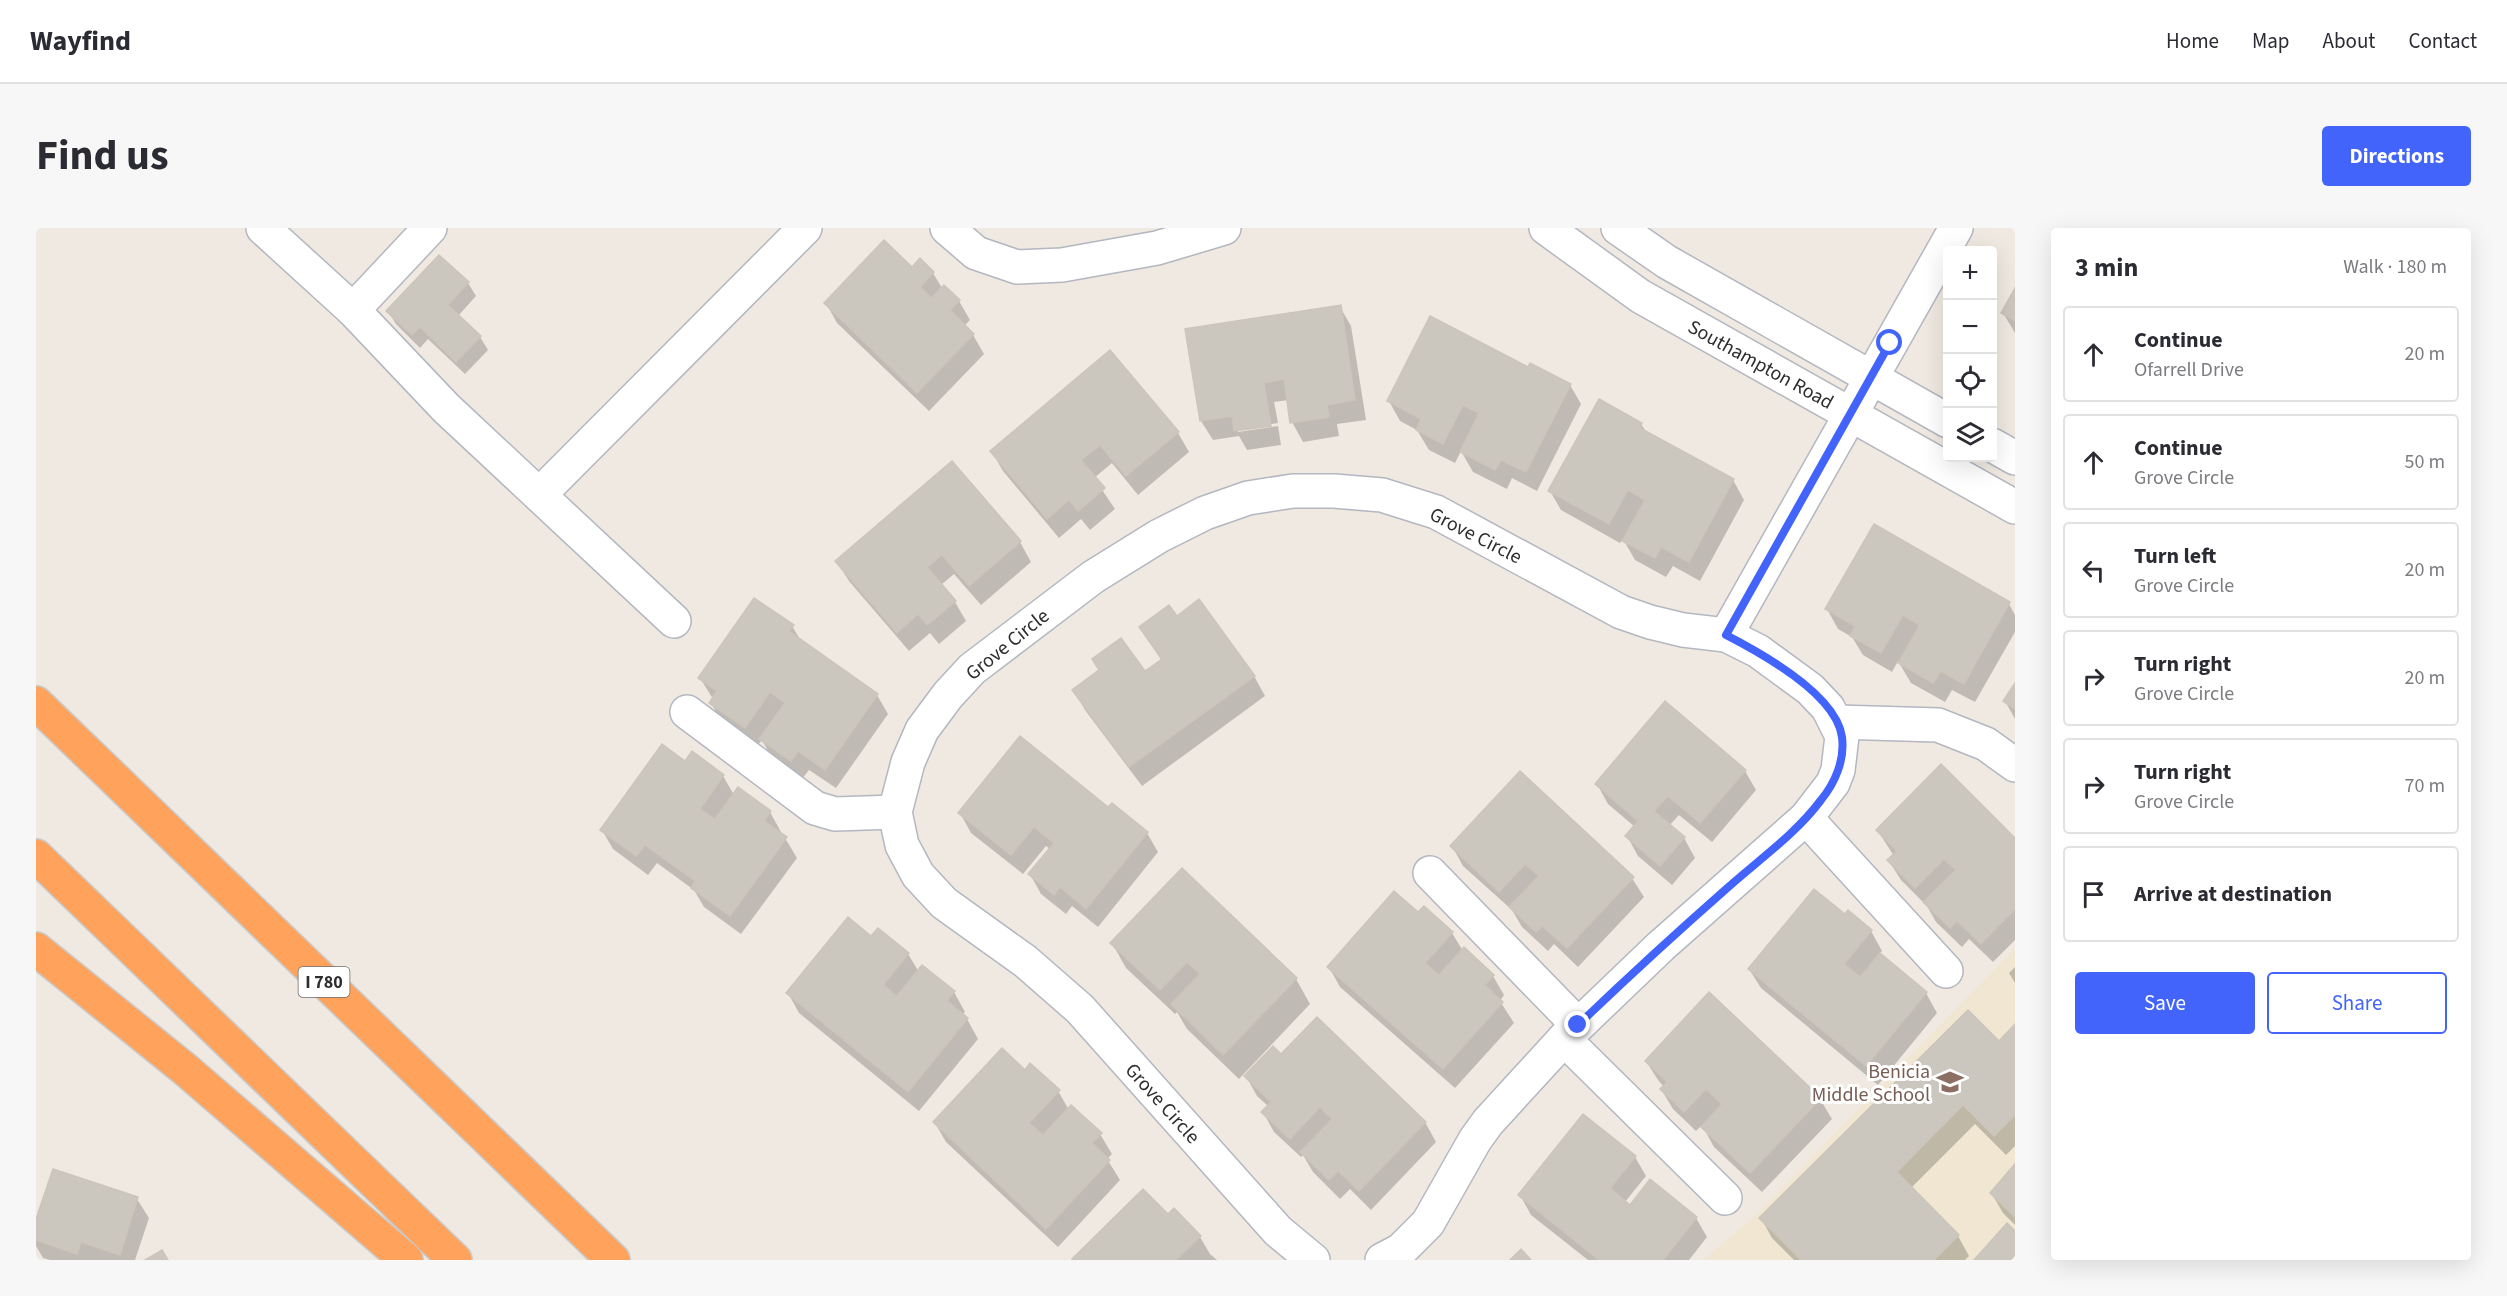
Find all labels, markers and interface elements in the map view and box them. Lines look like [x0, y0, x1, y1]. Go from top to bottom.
text: Wayfind [30, 21, 131, 61]
text: Home [2166, 26, 2219, 56]
text: Map [2252, 26, 2290, 56]
text: About [2323, 26, 2375, 56]
text: Contact [2408, 26, 2477, 56]
text: Find us [36, 126, 169, 186]
button: Directions [2322, 126, 2471, 186]
map controls [1943, 246, 1997, 462]
button: + [1943, 246, 1997, 300]
text: 3 min [2075, 249, 2138, 286]
text: Walk · 180 m [2343, 253, 2447, 281]
button: − [1943, 300, 1997, 354]
street label: Southampton Road [1683, 313, 1838, 417]
text: Continue [2134, 324, 2223, 356]
route start [1876, 329, 1902, 355]
icon: ahead [2077, 338, 2110, 371]
text: 20 m [2405, 340, 2445, 368]
button: locate [1943, 354, 1997, 408]
text: Ofarrell Drive [2134, 356, 2244, 384]
button: layers [1943, 408, 1997, 462]
text: Continue [2134, 432, 2223, 464]
icon: ahead [2077, 446, 2110, 479]
text: 50 m [2405, 448, 2445, 476]
text: Grove Circle [2134, 464, 2234, 492]
street label: Grove Circle [1425, 501, 1527, 571]
text: Turn left [2134, 540, 2216, 572]
icon: left [2077, 554, 2110, 587]
text: 20 m [2405, 556, 2445, 584]
text: Grove Circle [2134, 572, 2234, 600]
street label: Grove Circle [960, 602, 1055, 687]
text: Turn right [2134, 648, 2231, 680]
icon: right [2077, 662, 2110, 695]
text: 20 m [2405, 664, 2445, 692]
text: Grove Circle [2134, 680, 2234, 708]
text: Turn right [2134, 756, 2231, 788]
icon: right [2077, 770, 2110, 803]
text: 70 m [2405, 772, 2445, 800]
text: Grove Circle [2134, 788, 2234, 816]
icon: arrive [2077, 878, 2110, 911]
text: Arrive at destination [2134, 878, 2332, 910]
road number: I 780 [298, 967, 350, 997]
button: Save [2075, 972, 2255, 1034]
button: Share [2267, 972, 2447, 1034]
route end [1564, 1011, 1590, 1037]
street label: Grove Circle [1118, 1057, 1206, 1150]
place label: Benicia Middle School [1812, 1058, 1930, 1109]
school or university icon: Benicia Middle School [1935, 1067, 1965, 1097]

